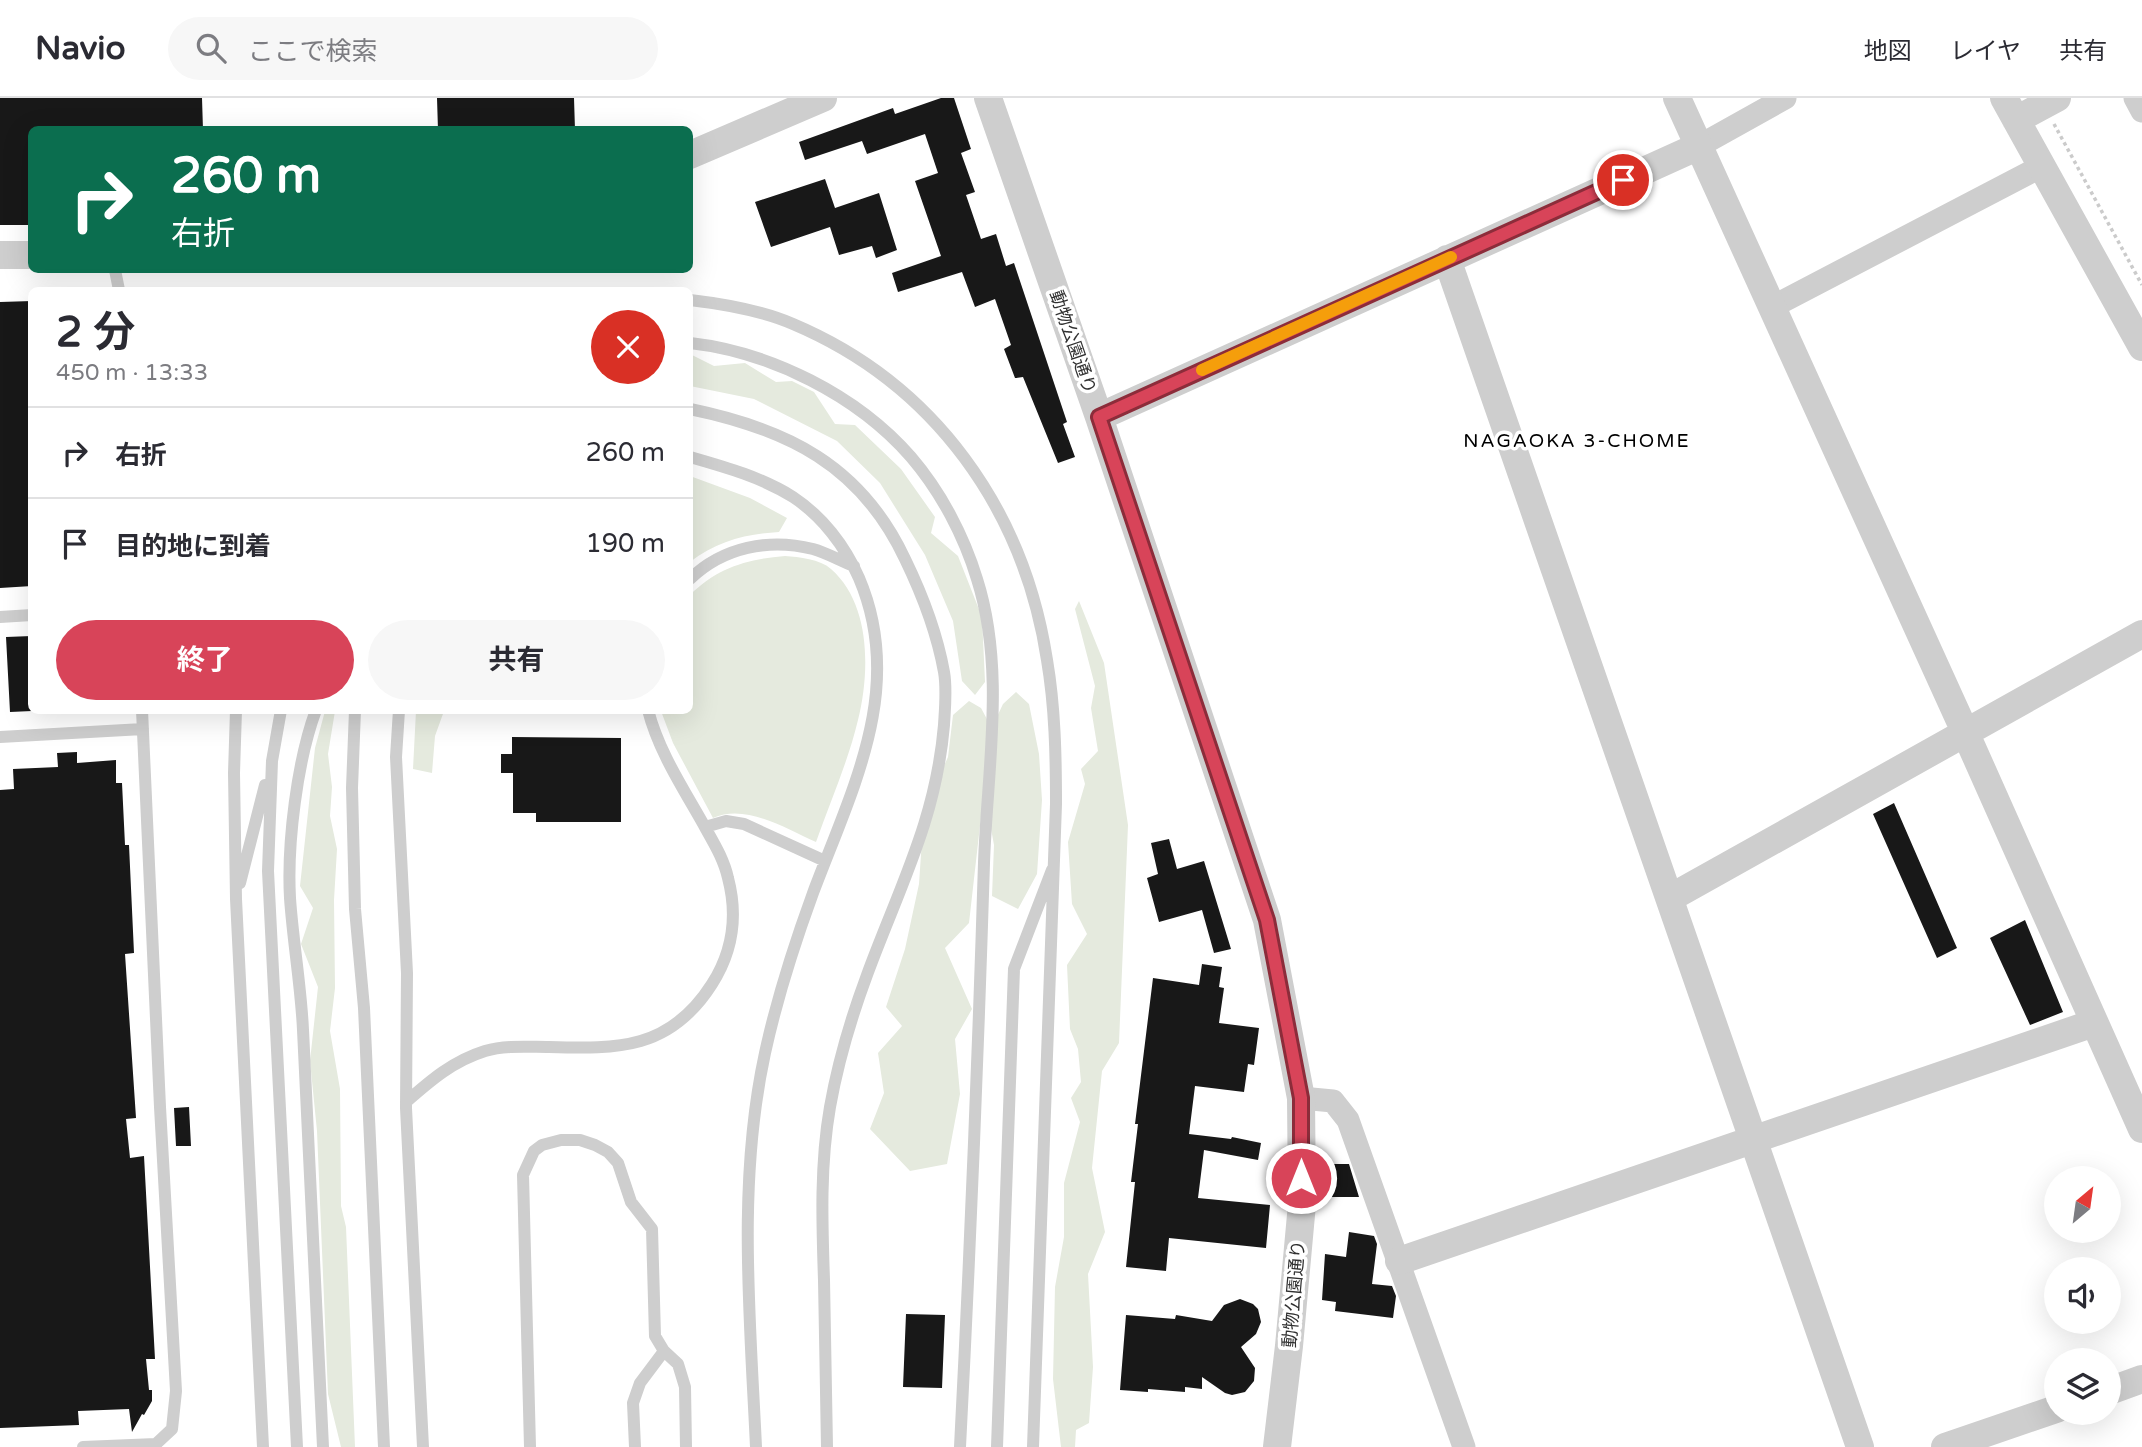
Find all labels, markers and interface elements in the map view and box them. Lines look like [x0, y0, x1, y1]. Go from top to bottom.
search box [168, 17, 658, 80]
text: Navio [35, 29, 126, 68]
icon: search [192, 29, 230, 67]
text: ここで検索 [248, 36, 378, 67]
text: 地図 [1864, 37, 1912, 66]
text: レイヤ [1950, 37, 2021, 66]
text: 共有 [2059, 37, 2107, 66]
text: 260 m [171, 147, 321, 206]
pin [1593, 150, 1653, 210]
icon: right [56, 154, 147, 245]
icon: arrive [1604, 161, 1642, 199]
text: 右折 [171, 215, 235, 253]
street label: 動物公園通り [1045, 287, 1101, 397]
text: 2 分 [56, 307, 135, 358]
button: close [591, 310, 665, 384]
text: 450 m · 13:33 [56, 359, 208, 387]
district label: NAGAOKA 3-CHOME [1463, 430, 1691, 452]
icon: right [56, 434, 94, 472]
text: 260 m [585, 437, 665, 468]
text: 右折 [115, 440, 167, 471]
icon: arrive [56, 525, 94, 563]
text: 190 m [585, 528, 665, 559]
text: 目的地に到着 [115, 531, 271, 562]
button: 終了 [56, 620, 354, 700]
button: 共有 [368, 620, 665, 700]
position arrow [1264, 1141, 1338, 1215]
north arrow [2044, 1166, 2121, 1242]
map controls [2044, 1166, 2121, 1425]
street label: 動物公園通り [1278, 1239, 1310, 1349]
button: sound [2044, 1257, 2121, 1334]
button: layers [2044, 1348, 2121, 1425]

